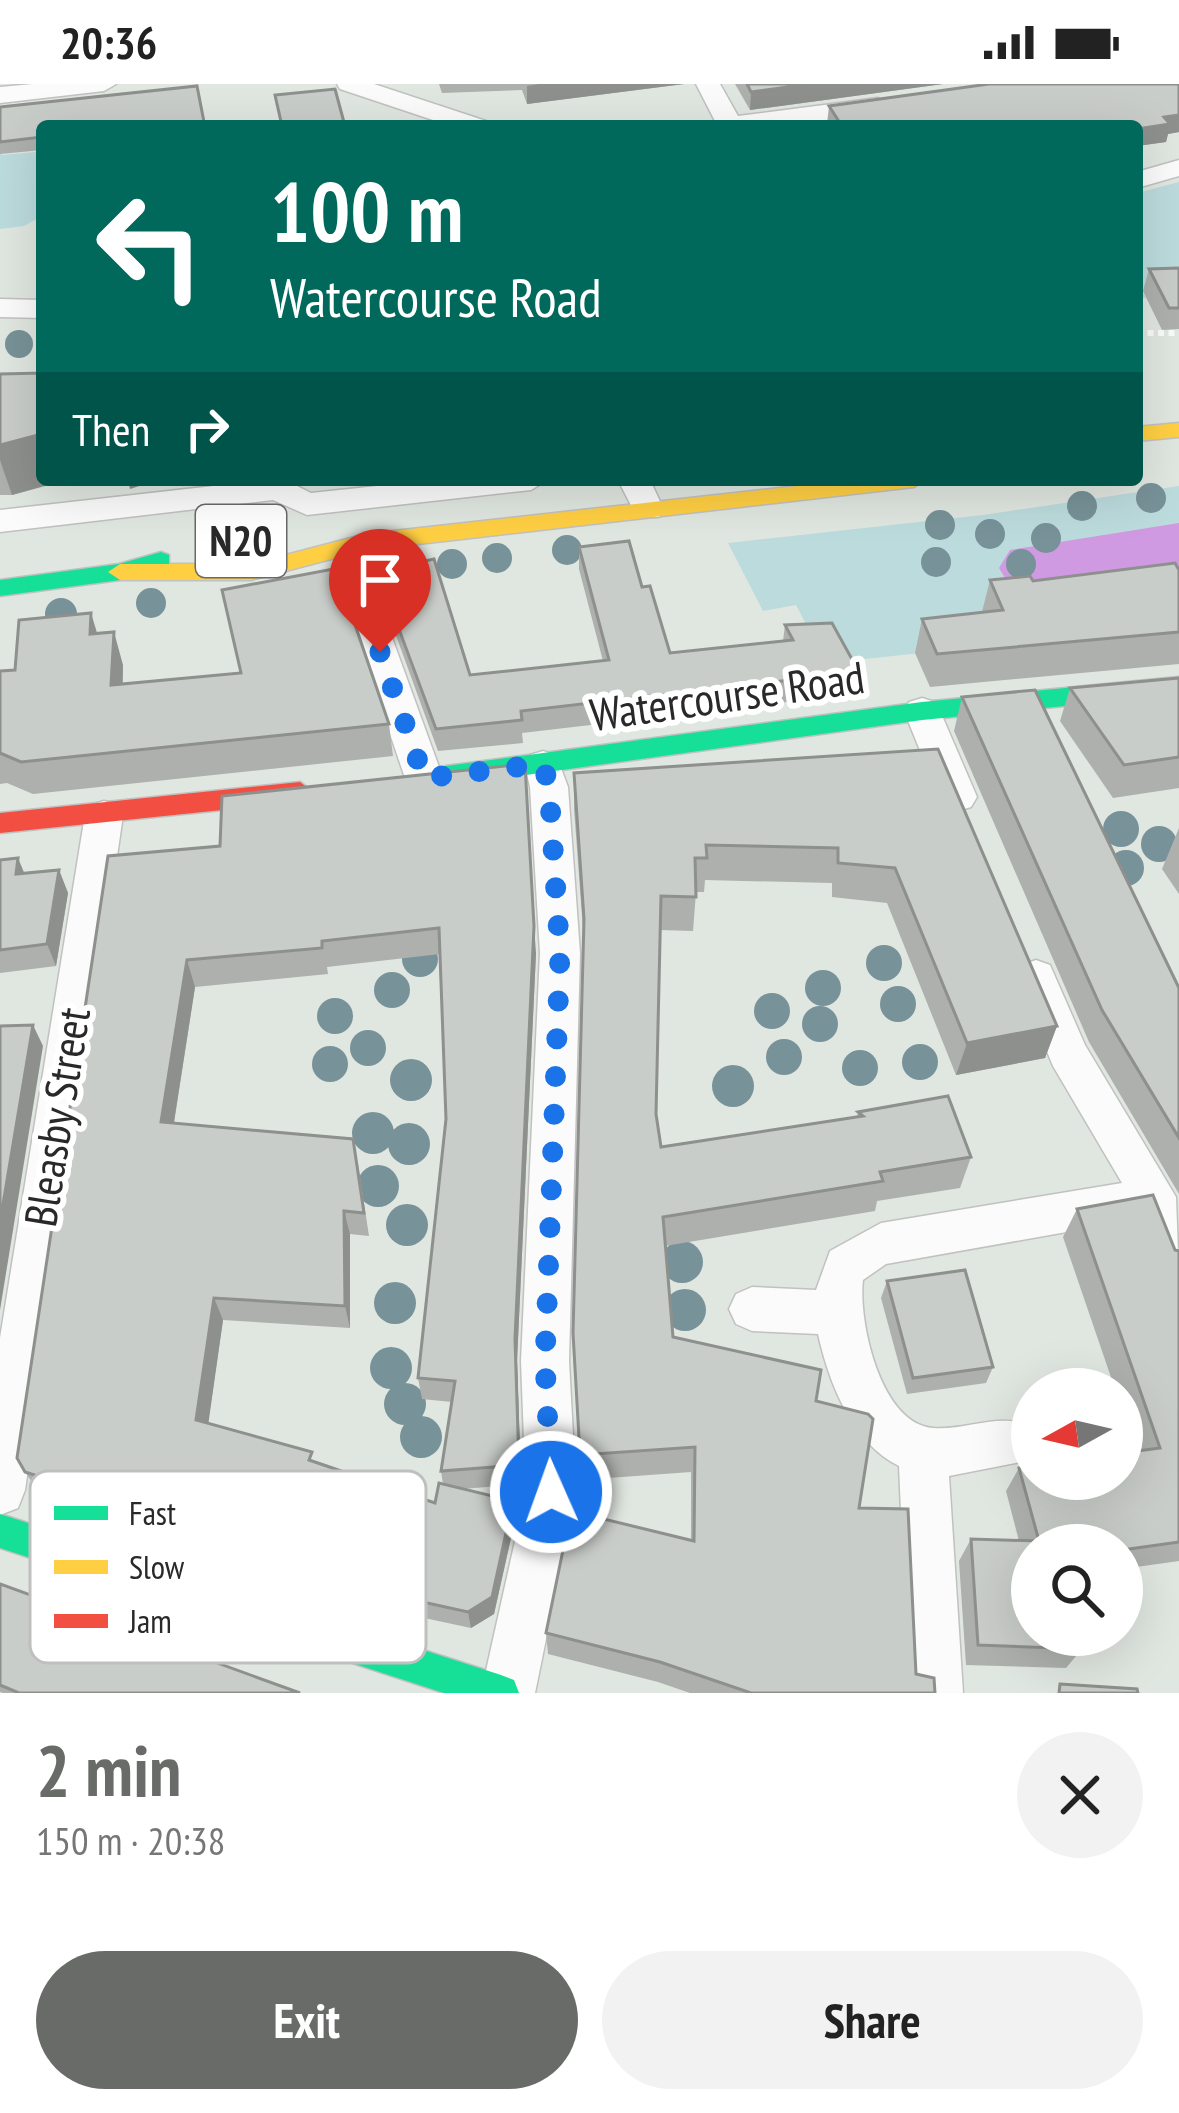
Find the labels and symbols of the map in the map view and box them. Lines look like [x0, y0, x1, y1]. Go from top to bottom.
road number: N20 [196, 505, 286, 577]
pin [329, 529, 431, 652]
street label: Watercourse Road [586, 647, 868, 743]
street label: Bleasby Street [10, 1003, 102, 1230]
north arrow [1011, 1368, 1143, 1500]
position arrow [488, 1429, 614, 1555]
legend [30, 1471, 426, 1663]
text: Fast [129, 1491, 176, 1534]
text: Slow [129, 1545, 185, 1588]
text: Jam [128, 1599, 172, 1642]

